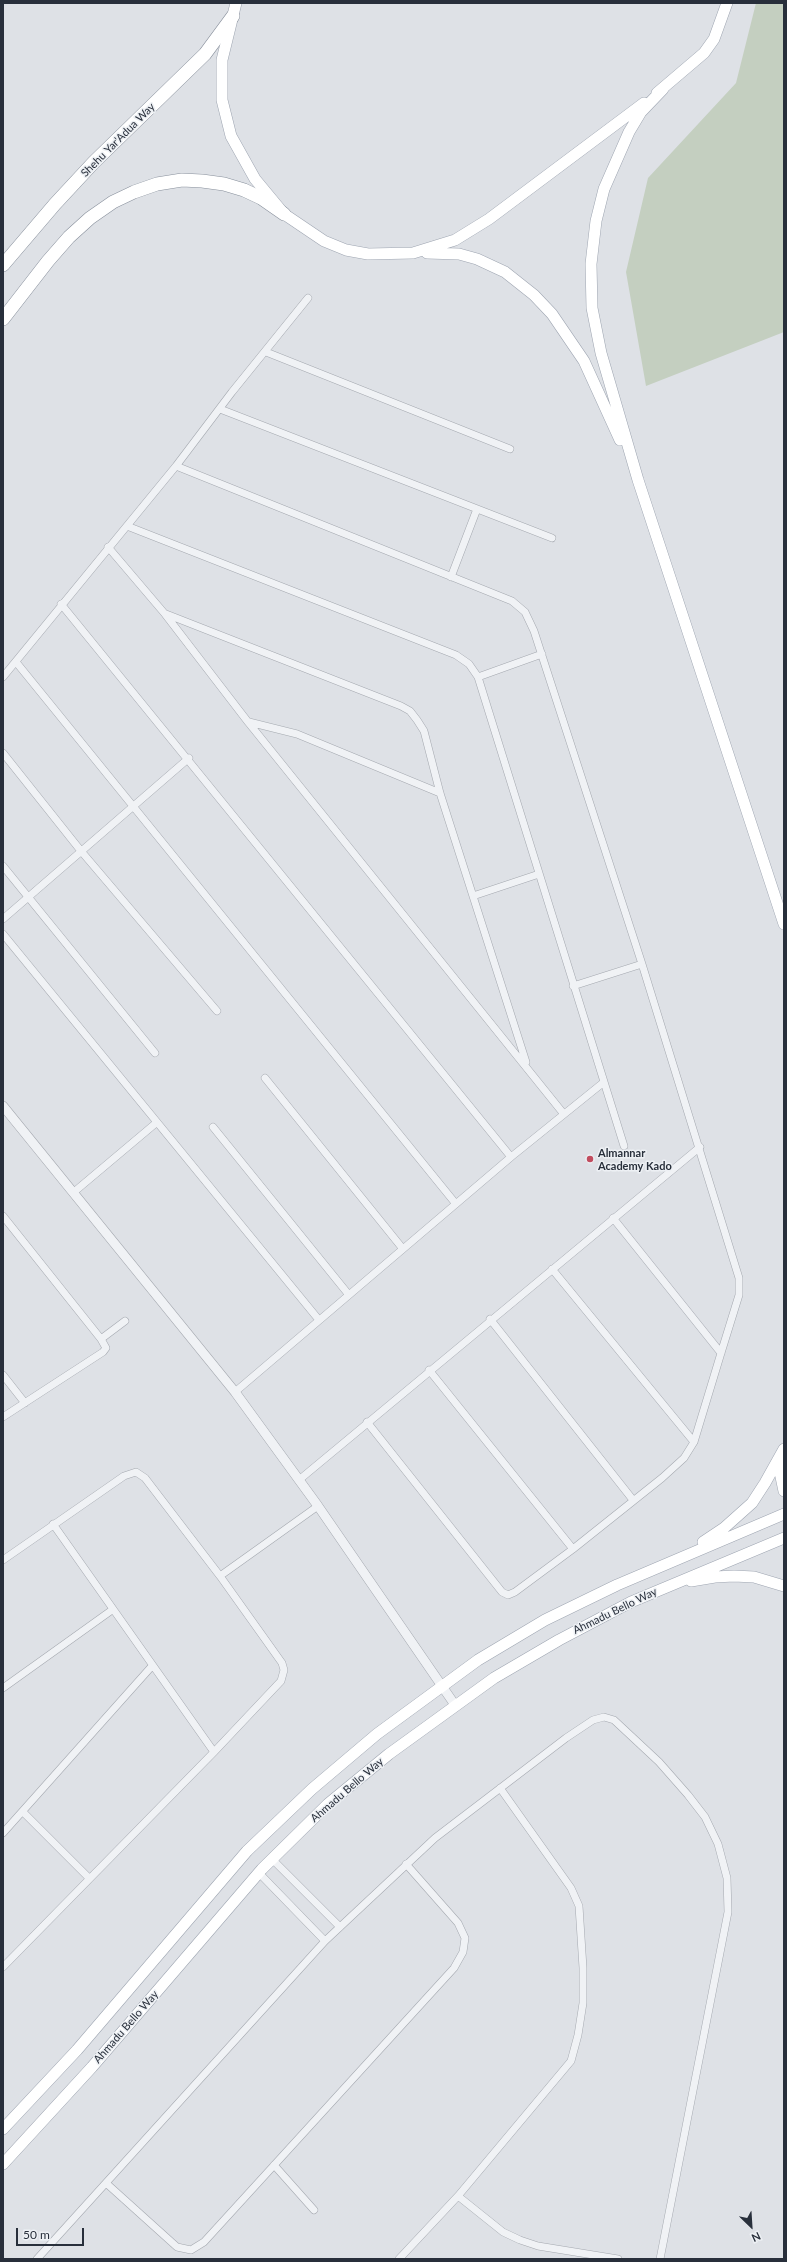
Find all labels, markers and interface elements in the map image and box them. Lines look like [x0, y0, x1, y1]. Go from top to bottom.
street label: Shehu Yar'Adua Way [78, 100, 158, 180]
place label: Almannar Academy Kado [598, 1146, 672, 1172]
marker: Almannar Academy Kado [585, 1154, 595, 1164]
street label: Ahmadu Bello Way [571, 1585, 659, 1637]
street label: Ahmadu Bello Way [308, 1755, 386, 1825]
street label: Ahmadu Bello Way [91, 1988, 161, 2066]
north arrow [731, 2206, 771, 2246]
scale bar [18, 2220, 86, 2246]
text: 50 m [23, 2227, 50, 2242]
text: N [750, 2230, 763, 2245]

